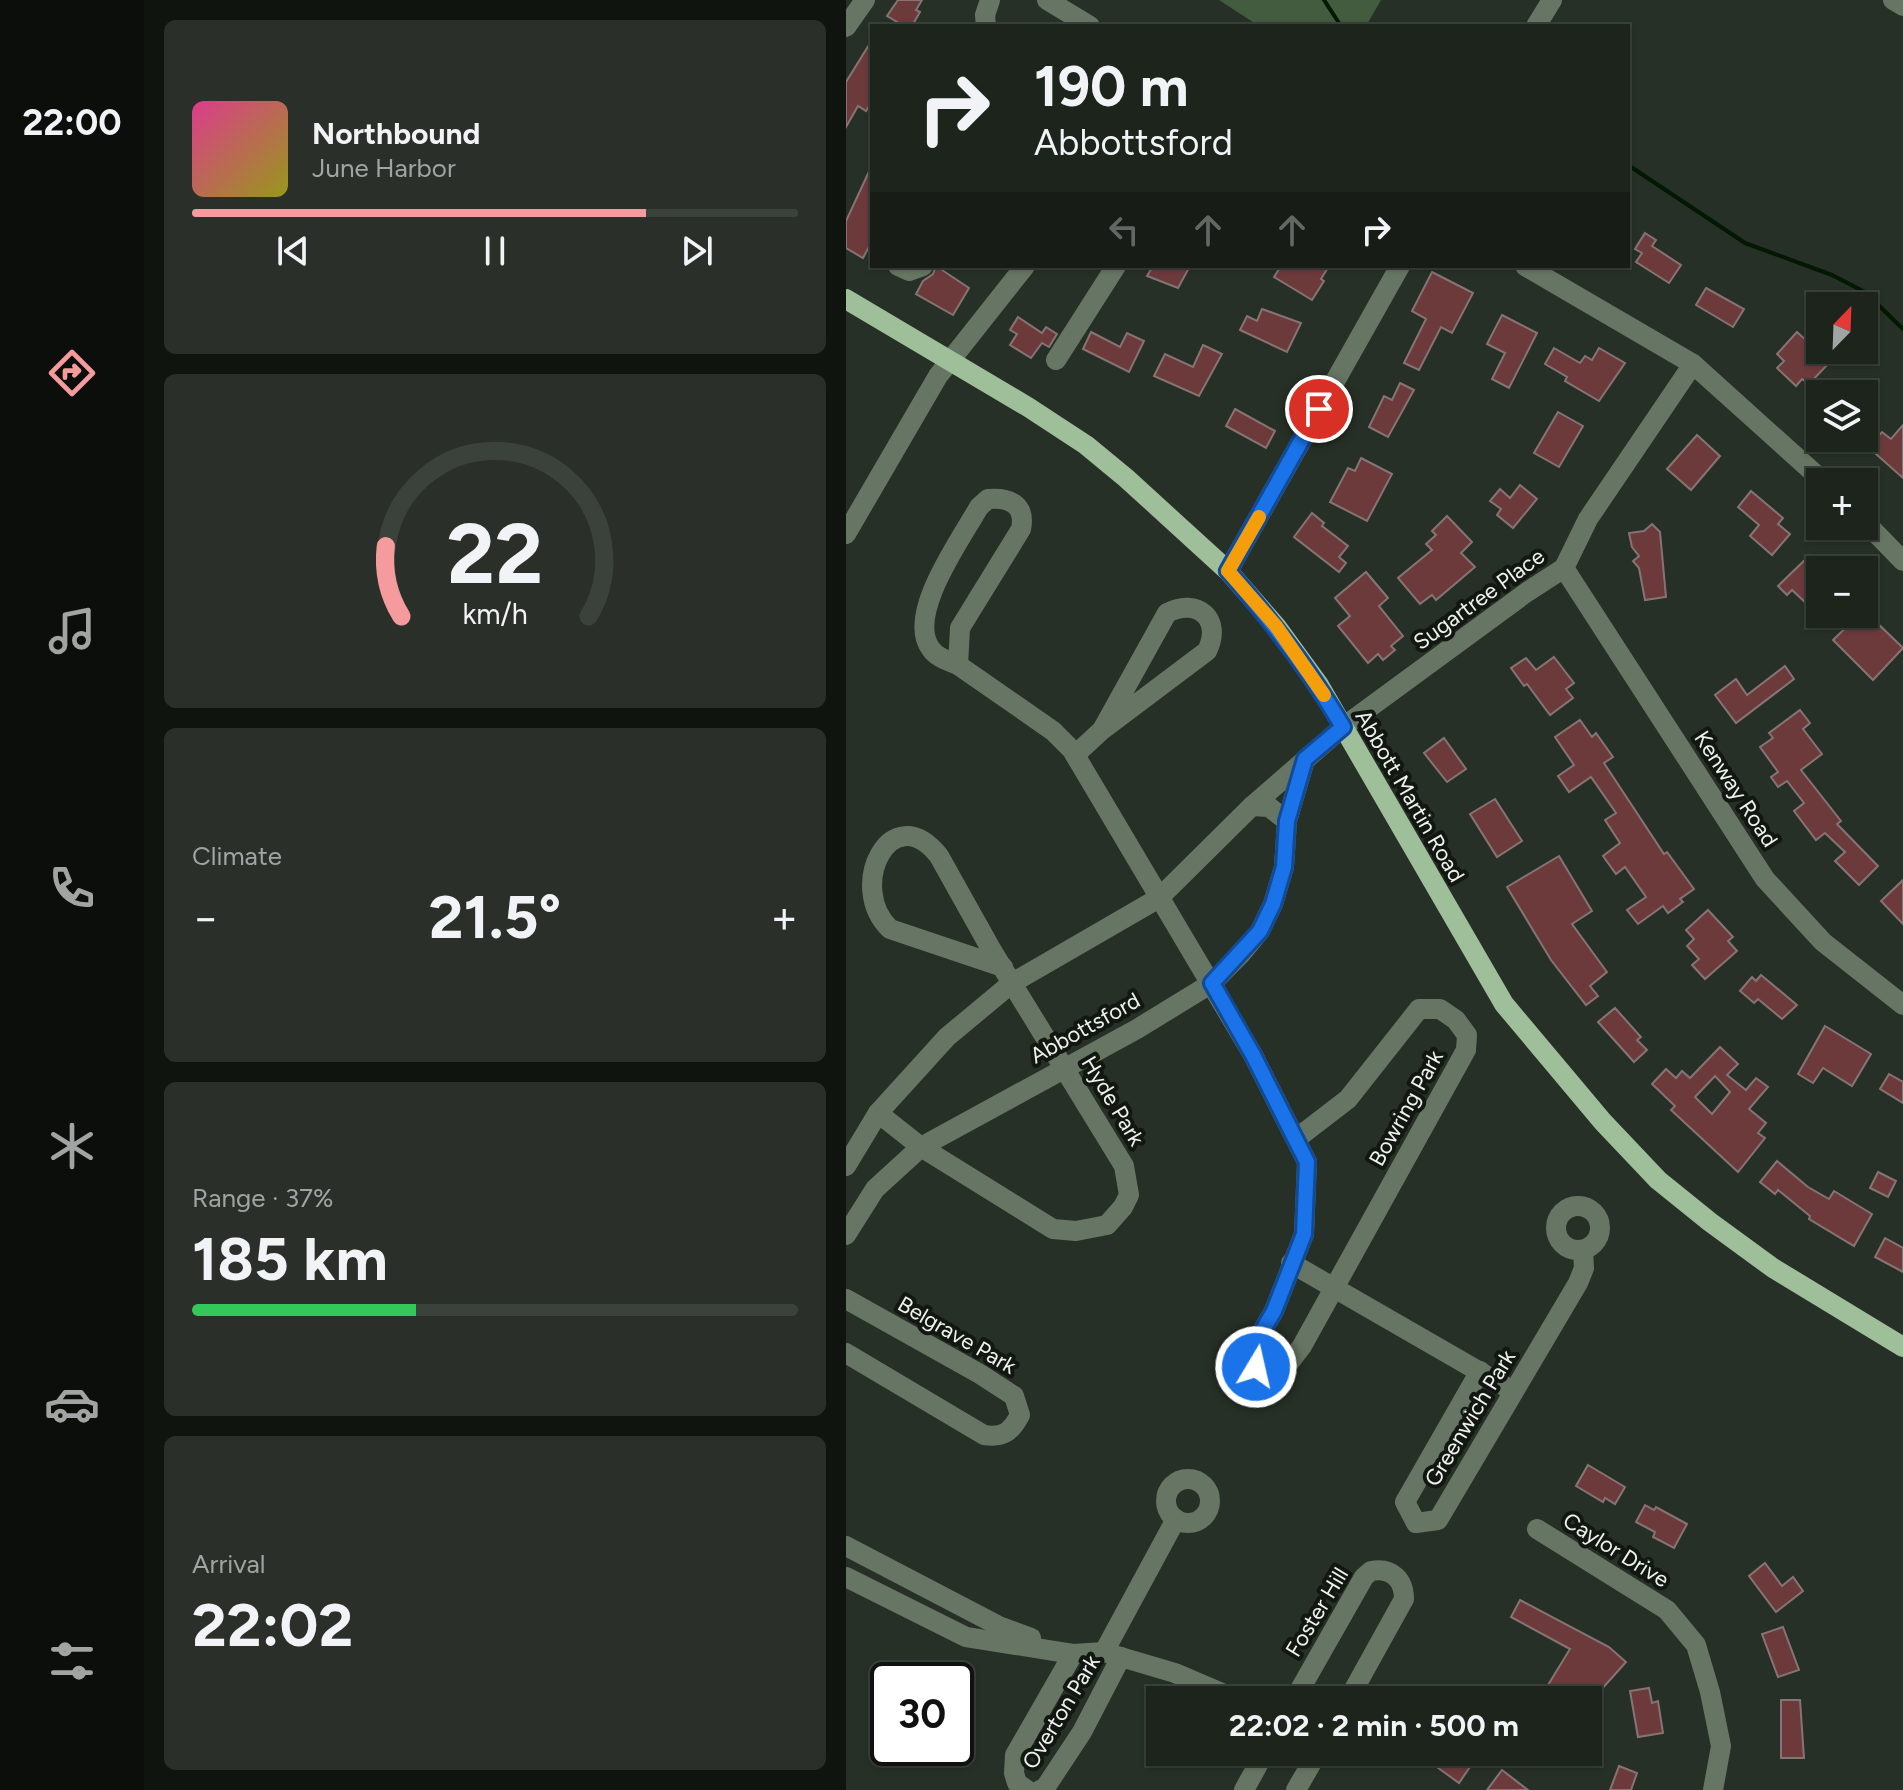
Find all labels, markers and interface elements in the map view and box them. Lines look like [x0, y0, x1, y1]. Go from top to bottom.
text: 190 m [1034, 53, 1189, 120]
icon: right [902, 56, 1006, 160]
text: 22:00 [22, 101, 122, 144]
text: Northbound [312, 115, 480, 152]
text: Abbottsford [1034, 121, 1233, 164]
text: June Harbor [312, 152, 456, 184]
icon: left [1102, 208, 1146, 252]
icon: ahead [1186, 208, 1230, 252]
icon: ahead [1270, 208, 1314, 252]
icon: right [1354, 208, 1398, 252]
icon: previous [271, 229, 315, 273]
icon: pause [473, 229, 517, 273]
icon: next [675, 229, 719, 273]
north arrow [1806, 292, 1878, 364]
map controls [1806, 292, 1878, 628]
icon: directions [44, 345, 100, 401]
pin [1285, 375, 1353, 443]
button: layers [1806, 380, 1878, 452]
icon: arrive [1297, 387, 1341, 431]
button: + [1806, 468, 1878, 540]
text: 22 [447, 504, 543, 604]
street label: Sugartree Place [1408, 542, 1550, 656]
button: − [1806, 556, 1878, 628]
text: km/h [462, 597, 528, 631]
icon: music [44, 603, 100, 659]
street label: Abbott Martin Road [1350, 705, 1470, 887]
street label: Kenway Road [1688, 726, 1784, 852]
text: Climate [192, 840, 282, 872]
icon: phone [44, 860, 100, 916]
text: 21.5° [429, 881, 561, 953]
text: − [192, 891, 219, 944]
text: + [771, 891, 798, 944]
street label: Abbottsford [1025, 987, 1145, 1069]
street label: Bowring Park [1363, 1045, 1449, 1171]
street label: Hyde Park [1076, 1051, 1150, 1151]
icon: climate [44, 1118, 100, 1174]
text: Range · 37% [192, 1182, 334, 1214]
text: 185 km [192, 1223, 388, 1295]
street label: Belgrave Park [893, 1290, 1021, 1380]
position arrow [1214, 1325, 1298, 1409]
street label: Greenwich Park [1419, 1345, 1521, 1491]
icon: car [44, 1376, 100, 1432]
street label: Caylor Drive [1558, 1507, 1674, 1593]
text: Arrival [192, 1548, 265, 1580]
street label: Foster Hill [1280, 1562, 1354, 1662]
text: 22:02 [192, 1589, 353, 1661]
icon: filters [44, 1633, 100, 1689]
street label: Overton Park [1016, 1650, 1106, 1774]
speed limit sign: 30 [870, 1662, 974, 1766]
text: 22:02 · 2 min · 500 m [1229, 1707, 1519, 1744]

